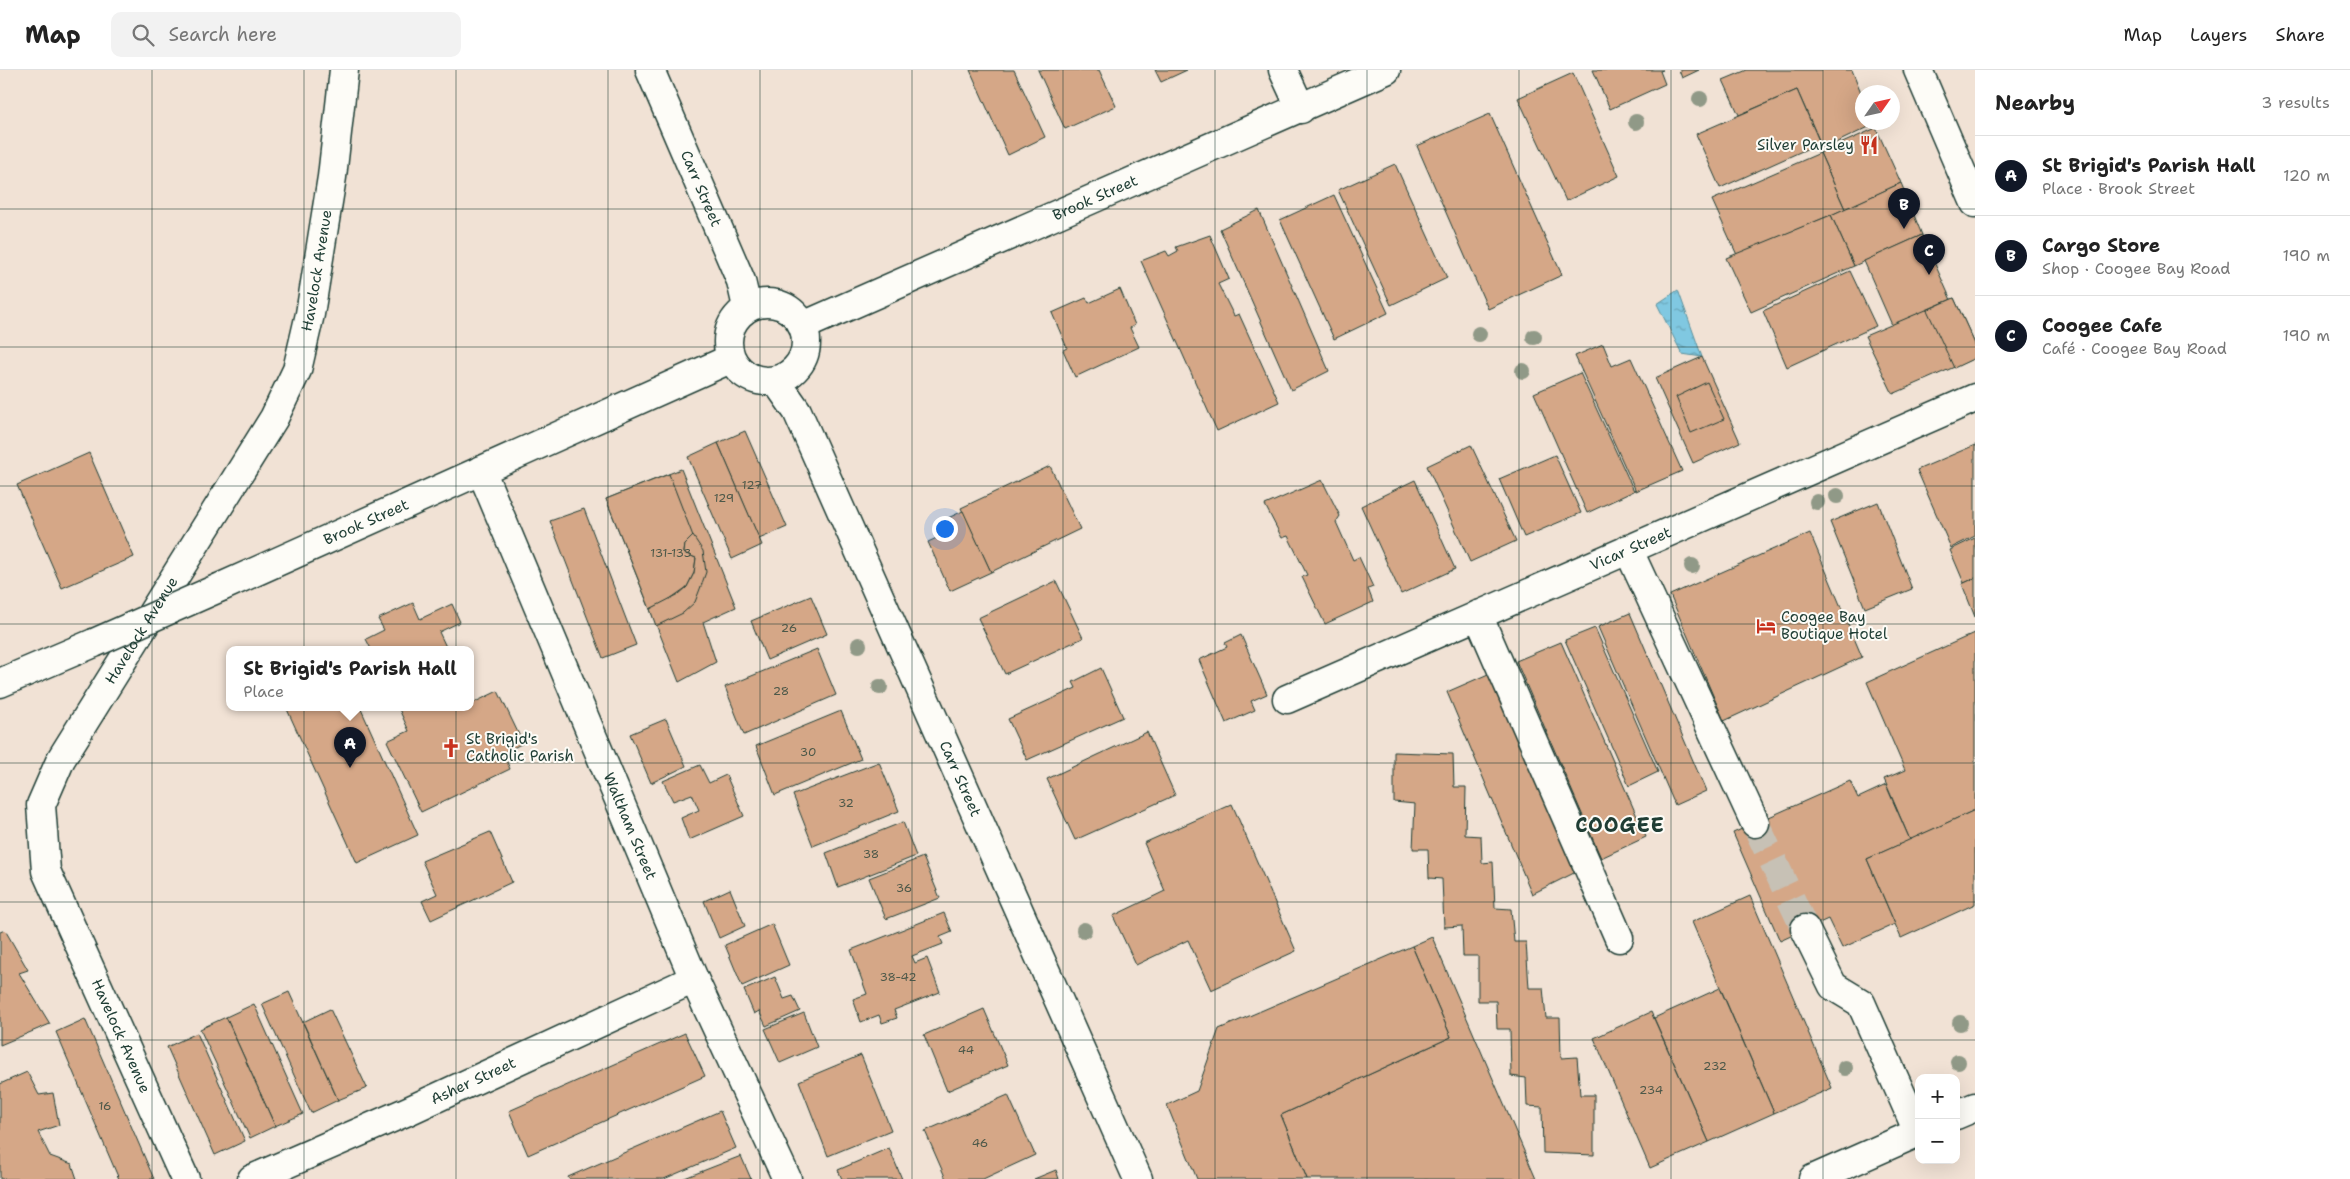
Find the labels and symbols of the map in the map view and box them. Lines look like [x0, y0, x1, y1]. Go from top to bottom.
north arrow [1855, 85, 1900, 130]
restaurant icon: Silver Parsley [1858, 134, 1880, 156]
place label: Silver Parsley [1757, 135, 1854, 155]
street label: Carr Street [676, 147, 726, 230]
street label: Brook Street [1049, 170, 1141, 225]
pin: B [1888, 188, 1920, 229]
street label: Havelock Avenue [296, 208, 337, 333]
pin: C [1913, 234, 1945, 275]
house number: 127 [742, 477, 762, 493]
house number: 129 [714, 490, 734, 506]
street label: Brook Street [320, 494, 412, 550]
your location [932, 516, 958, 542]
street label: Vicar Street [1587, 522, 1674, 575]
house number: 131-133 [650, 545, 692, 561]
street label: Havelock Avenue [100, 573, 182, 688]
place label: Coogee Bay Boutique Hotel [1781, 607, 1888, 644]
hotel icon: Coogee Bay Boutique Hotel [1755, 615, 1777, 637]
house number: 26 [781, 620, 797, 636]
house number: 28 [773, 683, 789, 699]
pin: A [334, 727, 366, 768]
place label: St Brigid's Catholic Parish [466, 729, 574, 766]
church icon: St Brigid's Catholic Parish [440, 737, 462, 759]
street label: Carr Street [935, 738, 986, 820]
house number: 30 [800, 744, 816, 760]
street label: Waltham Street [599, 769, 661, 883]
house number: 32 [838, 795, 854, 811]
district label: COOGEE [1575, 812, 1665, 838]
house number: 38 [863, 846, 879, 862]
house number: 36 [896, 880, 912, 896]
house number: 38-42 [879, 969, 917, 985]
street label: Havelock Avenue [87, 976, 155, 1096]
house number: 44 [958, 1042, 974, 1058]
street label: Asher Street [427, 1053, 519, 1109]
house number: 232 [1703, 1058, 1727, 1074]
house number: 234 [1639, 1082, 1663, 1098]
house number: 16 [98, 1098, 112, 1114]
house number: 46 [972, 1135, 988, 1151]

